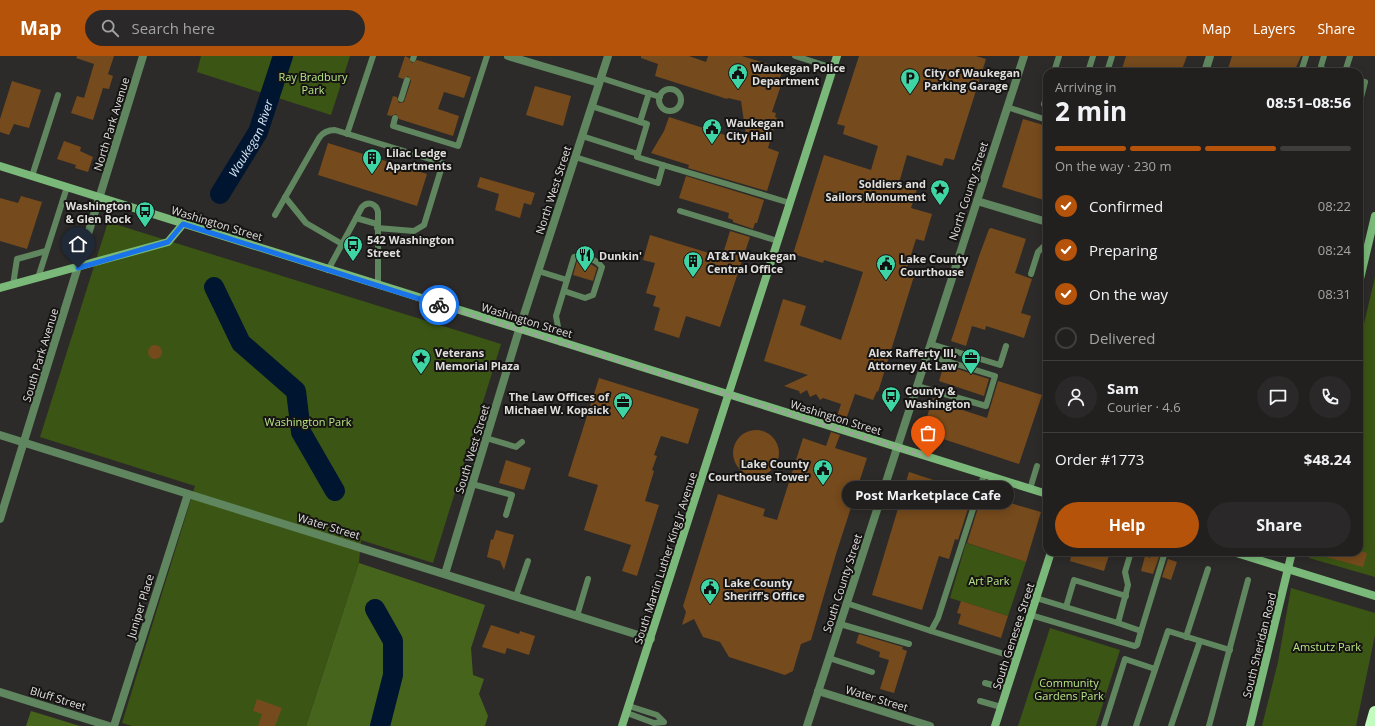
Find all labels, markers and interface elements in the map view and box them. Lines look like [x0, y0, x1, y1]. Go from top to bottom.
search box [85, 10, 365, 46]
text: Map [20, 15, 61, 41]
icon: search [99, 17, 121, 39]
text: Search here [131, 18, 215, 38]
text: Map [1202, 19, 1231, 38]
text: Layers [1253, 19, 1295, 38]
text: Share [1317, 19, 1355, 38]
place label: Waukegan Police Department [752, 60, 846, 88]
public building icon: Waukegan Police Department [727, 62, 749, 90]
place label: City of Waukegan Parking Garage [924, 65, 1020, 93]
parking icon: City of Waukegan Parking Garage [899, 67, 921, 95]
park label: Ray Bradbury Park [278, 69, 348, 97]
street label: North Park Avenue [90, 75, 132, 173]
text: Arriving in [1055, 78, 1117, 96]
text: 08:51–08:56 [1266, 92, 1351, 112]
text: 2 min [1055, 93, 1127, 129]
water label: Waukegan River [224, 96, 277, 180]
place label: Waukegan City Hall [726, 115, 784, 143]
public building icon: Waukegan City Hall [701, 117, 723, 145]
street label: North County Street [945, 140, 991, 242]
street label: North West Street [532, 144, 574, 236]
place label: Lilac Ledge Apartments [386, 145, 452, 173]
building icon: Lilac Ledge Apartments [361, 147, 383, 175]
text: On the way · 230 m [1055, 157, 1171, 175]
place label: Soldiers and Sailors Monument [826, 176, 926, 204]
place icon: Soldiers and Sailors Monument [929, 178, 951, 206]
icon: check [1055, 195, 1077, 217]
text: Confirmed [1089, 196, 1163, 216]
text: 08:22 [1318, 197, 1351, 215]
place label: Washington & Glen Rock [65, 198, 131, 226]
bus stop icon: Washington & Glen Rock [134, 200, 156, 228]
street label: Washington Street [170, 202, 265, 244]
pin [61, 227, 95, 268]
place label: 542 Washington Street [367, 232, 454, 260]
icon: home [67, 233, 89, 255]
bus stop icon: 542 Washington Street [342, 234, 364, 262]
icon: check [1055, 239, 1077, 261]
text: Preparing [1089, 240, 1157, 260]
text: 08:24 [1318, 241, 1351, 259]
restaurant icon: Dunkin' [574, 244, 596, 272]
place label: Dunkin' [599, 248, 642, 263]
place label: AT&T Waukegan Central Office [707, 248, 796, 276]
building icon: AT&T Waukegan Central Office [682, 250, 704, 278]
place label: Lake County Courthouse [900, 251, 969, 279]
public building icon: Lake County Courthouse [875, 253, 897, 281]
icon: check [1055, 283, 1077, 305]
text: On the way [1089, 284, 1168, 304]
courier [419, 285, 459, 325]
text: 08:31 [1318, 285, 1351, 303]
icon: bike [428, 294, 450, 316]
street label: Washington Street [480, 299, 575, 341]
street label: South Park Avenue [19, 306, 61, 404]
text: Delivered [1089, 328, 1156, 348]
place label: Veterans Memorial Plaza [435, 345, 520, 373]
place label: Alex Rafferty III, Attorney At Law [868, 345, 958, 373]
place icon: Veterans Memorial Plaza [410, 347, 432, 375]
office icon: Alex Rafferty III, Attorney At Law [960, 347, 982, 375]
button: person [1055, 376, 1097, 418]
button: chat [1257, 376, 1299, 418]
button: phone [1309, 376, 1351, 418]
text: Sam [1107, 378, 1139, 398]
place label: County & Washington [905, 383, 971, 411]
bus stop icon: County & Washington [880, 385, 902, 413]
place label: The Law Offices of Michael W. Kopsick [504, 389, 610, 417]
office icon: The Law Offices of Michael W. Kopsick [612, 391, 634, 419]
street label: Washington Street [789, 396, 884, 438]
text: Courier · 4.6 [1107, 398, 1181, 416]
street label: South West Street [451, 403, 493, 495]
park label: Washington Park [265, 414, 352, 429]
pin [911, 416, 945, 457]
icon: bag [917, 422, 939, 444]
text: Order #1773 [1055, 449, 1144, 469]
text: $48.24 [1304, 449, 1351, 469]
place label: Lake County Courthouse Tower [708, 456, 810, 484]
public building icon: Lake County Courthouse Tower [812, 458, 834, 486]
street label: South Martin Luther King Jr Avenue [630, 470, 700, 646]
callout: Post Marketplace Cafe [842, 481, 1014, 509]
text: Post Marketplace Cafe [855, 486, 1001, 504]
button: Help [1055, 502, 1199, 548]
button: Share [1207, 502, 1351, 548]
street label: Water Street [296, 509, 362, 543]
street label: South County Street [819, 532, 865, 634]
street label: Juniper Place [123, 572, 157, 641]
park label: Art Park [968, 573, 1010, 588]
place label: Lake County Sheriff's Office [724, 575, 805, 603]
public building icon: Lake County Sheriff's Office [699, 577, 721, 605]
street label: South Genesee Street [989, 581, 1037, 691]
street label: South Sheridan Road [1239, 591, 1279, 699]
park label: Amstutz Park [1293, 639, 1361, 654]
park label: Community Gardens Park [1034, 675, 1104, 703]
street label: Water Street [844, 681, 910, 715]
street label: Bluff Street [28, 682, 88, 714]

